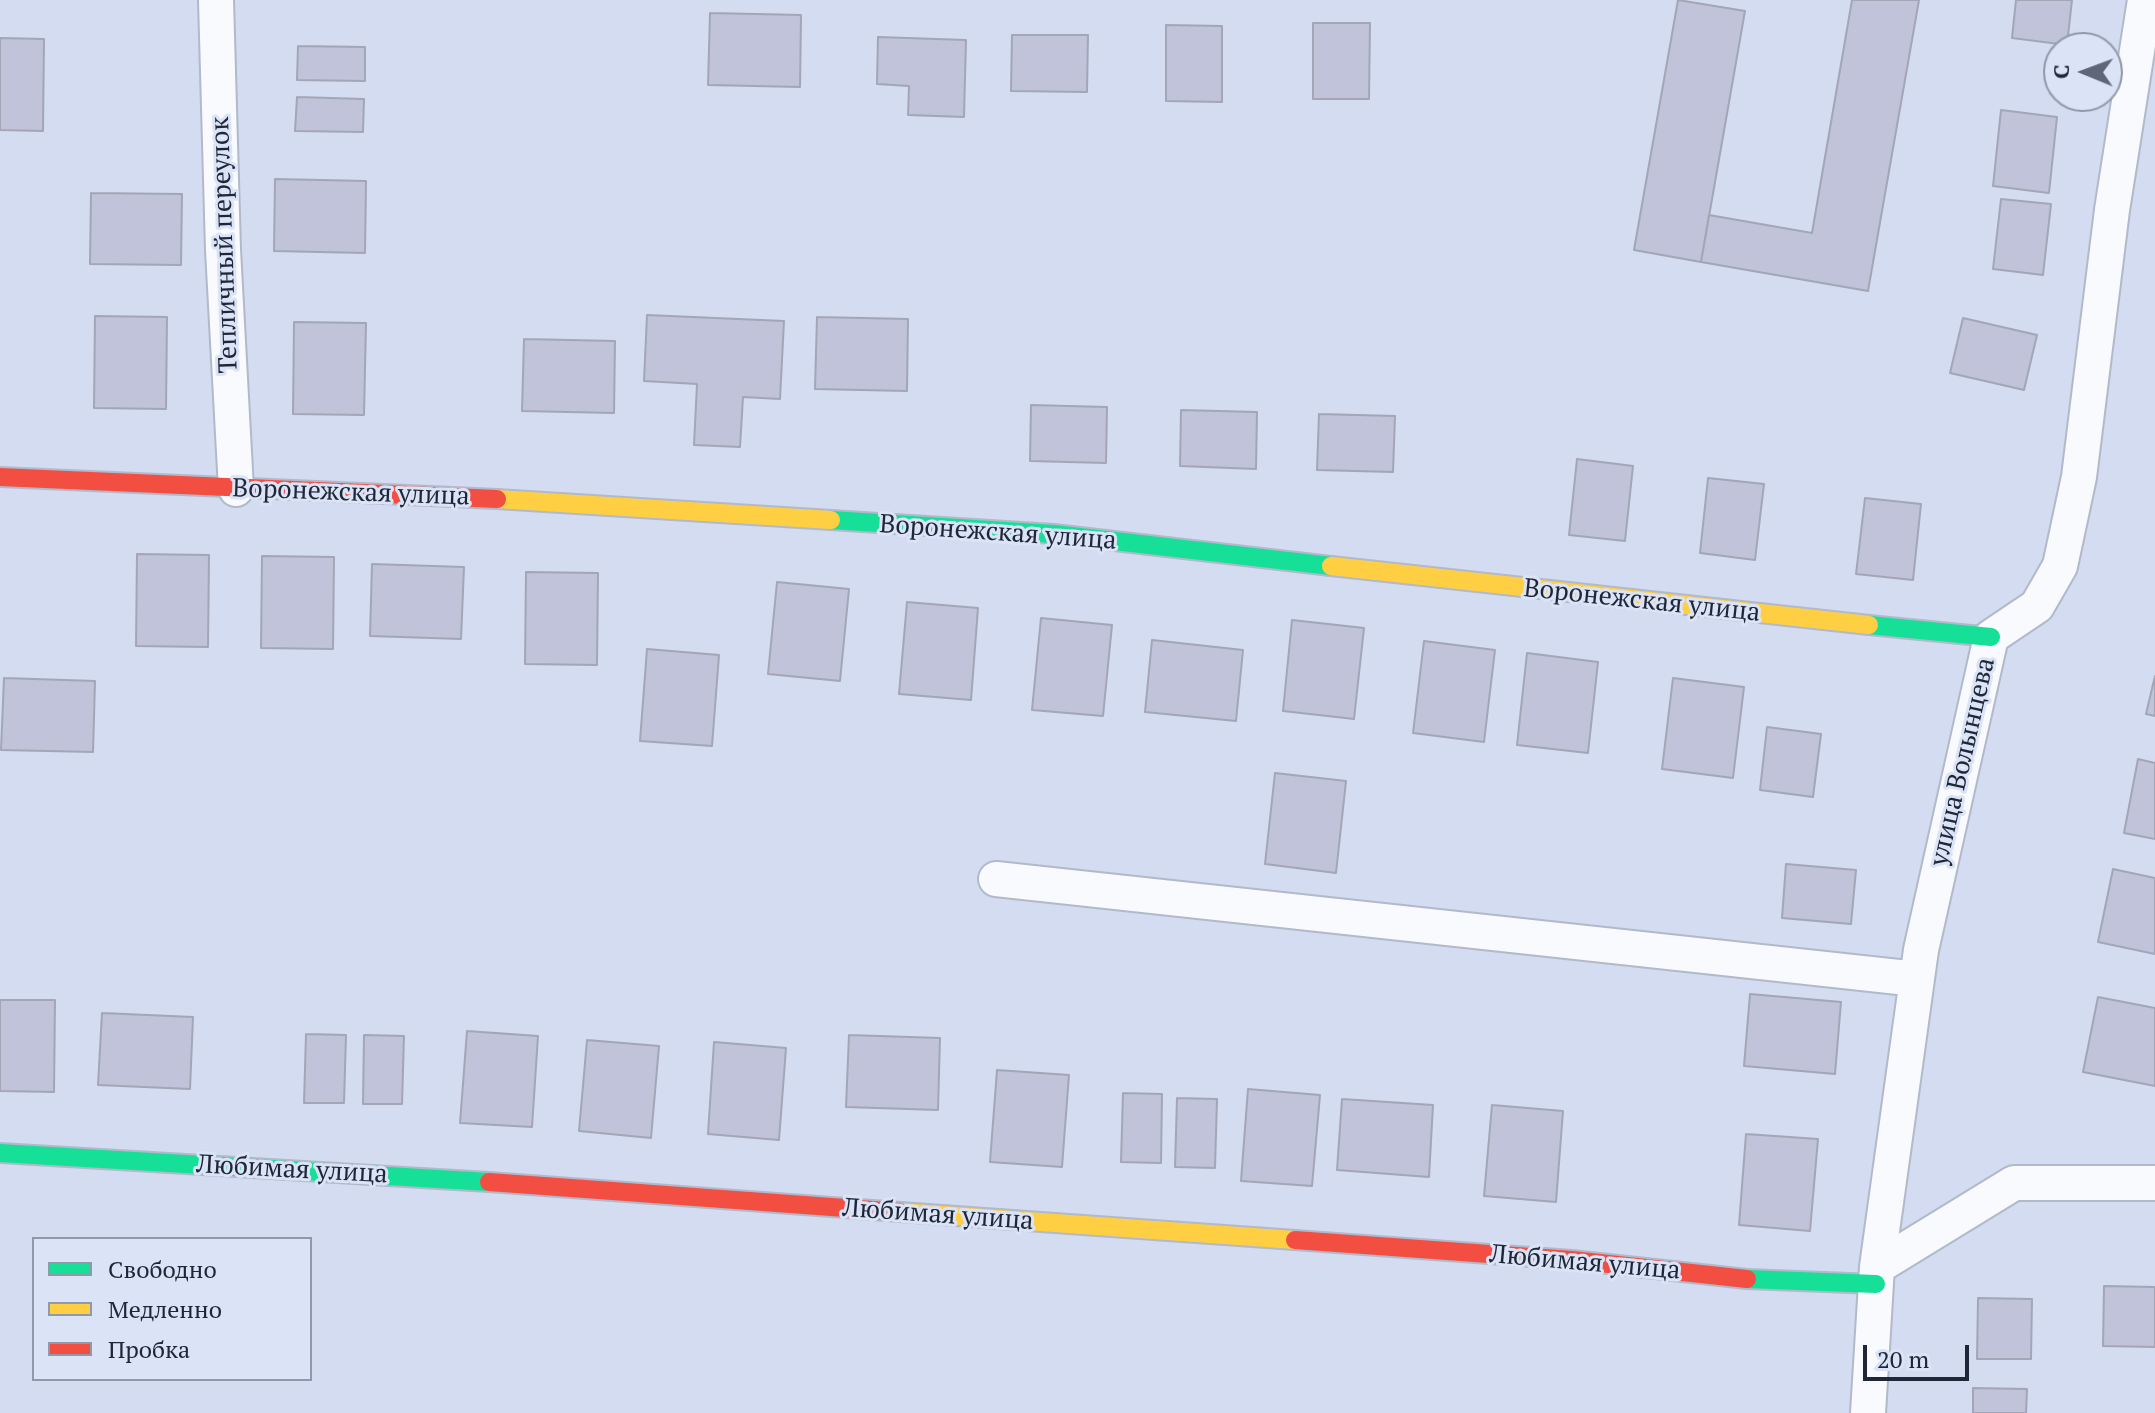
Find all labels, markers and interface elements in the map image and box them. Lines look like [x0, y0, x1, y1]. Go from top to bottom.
north arrow [2043, 32, 2123, 112]
text: С [2046, 64, 2075, 79]
street label: Тепличный переулок [205, 116, 245, 374]
street label: Воронежская улица [232, 473, 470, 513]
street label: Воронежская улица [878, 509, 1118, 557]
street label: Воронежская улица [1522, 573, 1762, 629]
street label: улица Волынцева [1924, 655, 2002, 869]
street label: Любимая улица [196, 1149, 388, 1191]
street label: Любимая улица [841, 1193, 1035, 1237]
legend [32, 1237, 312, 1381]
street label: Любимая улица [1488, 1239, 1682, 1287]
text: Свободно [108, 1253, 217, 1285]
text: Медленно [108, 1293, 222, 1325]
scale bar [1867, 1329, 1973, 1379]
text: Пробка [108, 1333, 190, 1365]
text: 20 m [1877, 1343, 1929, 1375]

